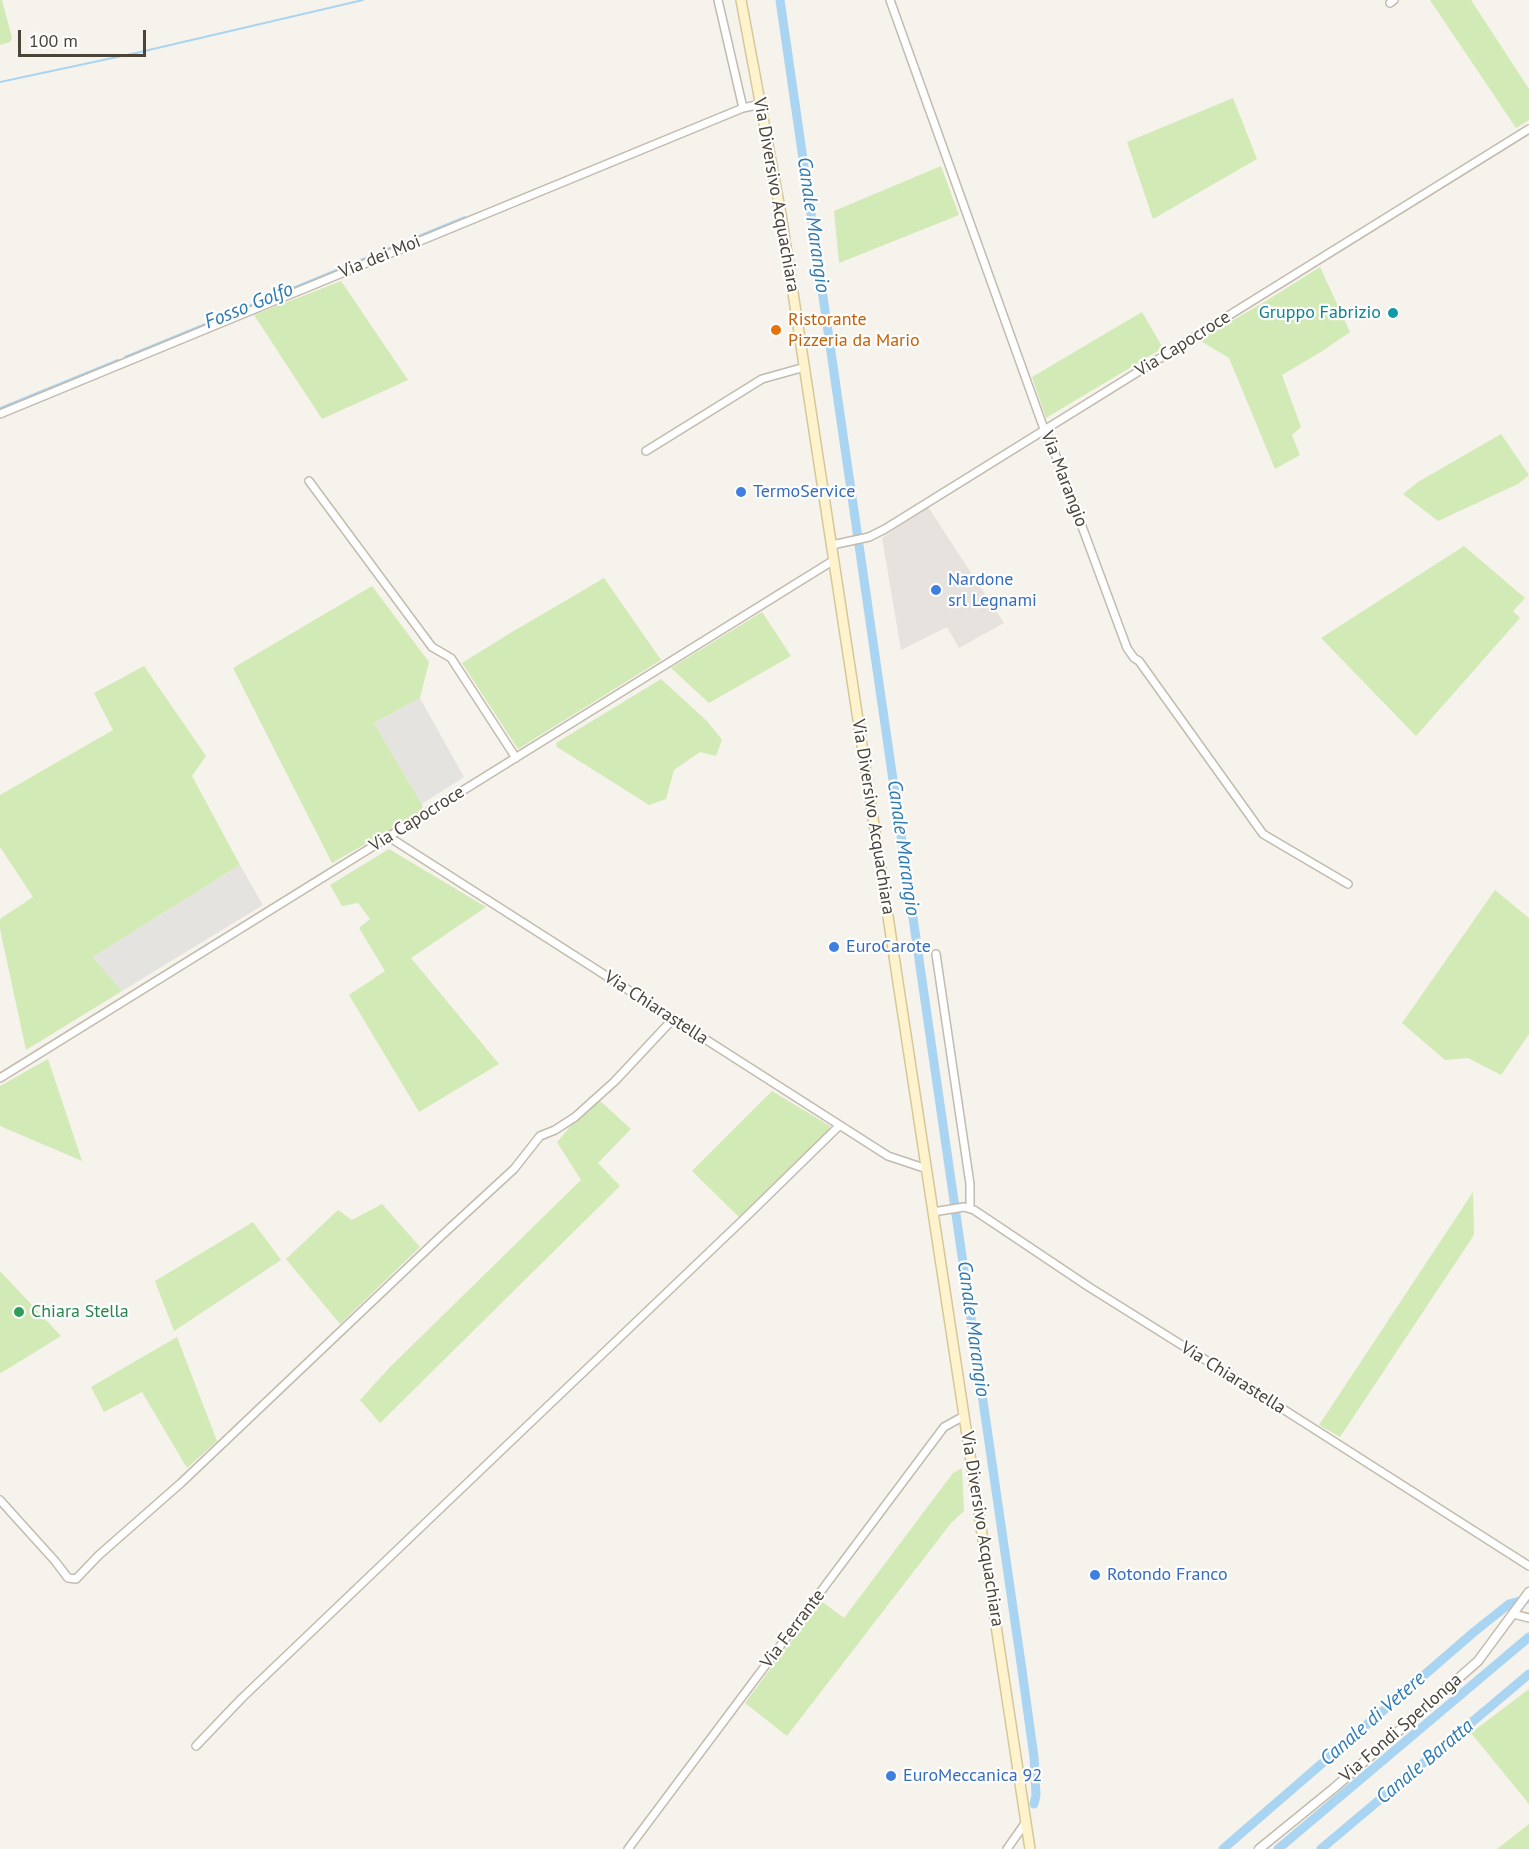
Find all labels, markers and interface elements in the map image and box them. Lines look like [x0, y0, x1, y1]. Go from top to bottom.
scale bar [21, 18, 148, 56]
text: 100 m [29, 29, 78, 52]
street label: Via Diversivo Acquachiara [748, 96, 804, 294]
water label: Canale Marangio [792, 156, 834, 294]
street label: Via dei Moi [336, 231, 424, 283]
water label: Fosso Golfo [201, 277, 297, 335]
place label: Gruppo Fabrizio [1259, 302, 1381, 324]
street label: Via Capocroce [1132, 306, 1234, 382]
marker: Gruppo Fabrizio [1386, 306, 1400, 320]
place label: Ristorante Pizzeria da Mario [788, 309, 920, 352]
marker: Ristorante Pizzeria da Mario [769, 323, 783, 337]
street label: Via Marangio [1036, 428, 1092, 530]
place label: TermoService [753, 481, 855, 503]
marker: TermoService [734, 485, 748, 499]
place label: Nardone srl Legnami [948, 569, 1037, 612]
marker: Nardone srl Legnami [929, 583, 943, 597]
street label: Via Diversivo Acquachiara [847, 718, 899, 916]
water label: Canale Marangio [882, 779, 924, 917]
street label: Via Capocroce [366, 781, 468, 857]
place label: EuroCarote [846, 936, 931, 958]
marker: EuroCarote [827, 940, 841, 954]
street label: Via Chiarastella [600, 966, 712, 1050]
water label: Canale Marangio [952, 1260, 994, 1398]
place label: Chiara Stella [31, 1301, 129, 1323]
marker: Chiara Stella [12, 1305, 26, 1319]
street label: Via Chiarastella [1176, 1337, 1290, 1419]
street label: Via Diversivo Acquachiara [956, 1430, 1008, 1628]
place label: Rotondo Franco [1107, 1564, 1228, 1586]
marker: Rotondo Franco [1088, 1568, 1102, 1582]
street label: Via Ferrante [756, 1585, 830, 1673]
water label: Canale di Vetere [1316, 1667, 1430, 1771]
street label: Via Fondi Sperlonga [1336, 1669, 1466, 1787]
water label: Canale Baratta [1372, 1714, 1478, 1810]
place label: EuroMeccanica 92 [903, 1765, 1042, 1787]
marker: EuroMeccanica 92 [884, 1769, 898, 1783]

